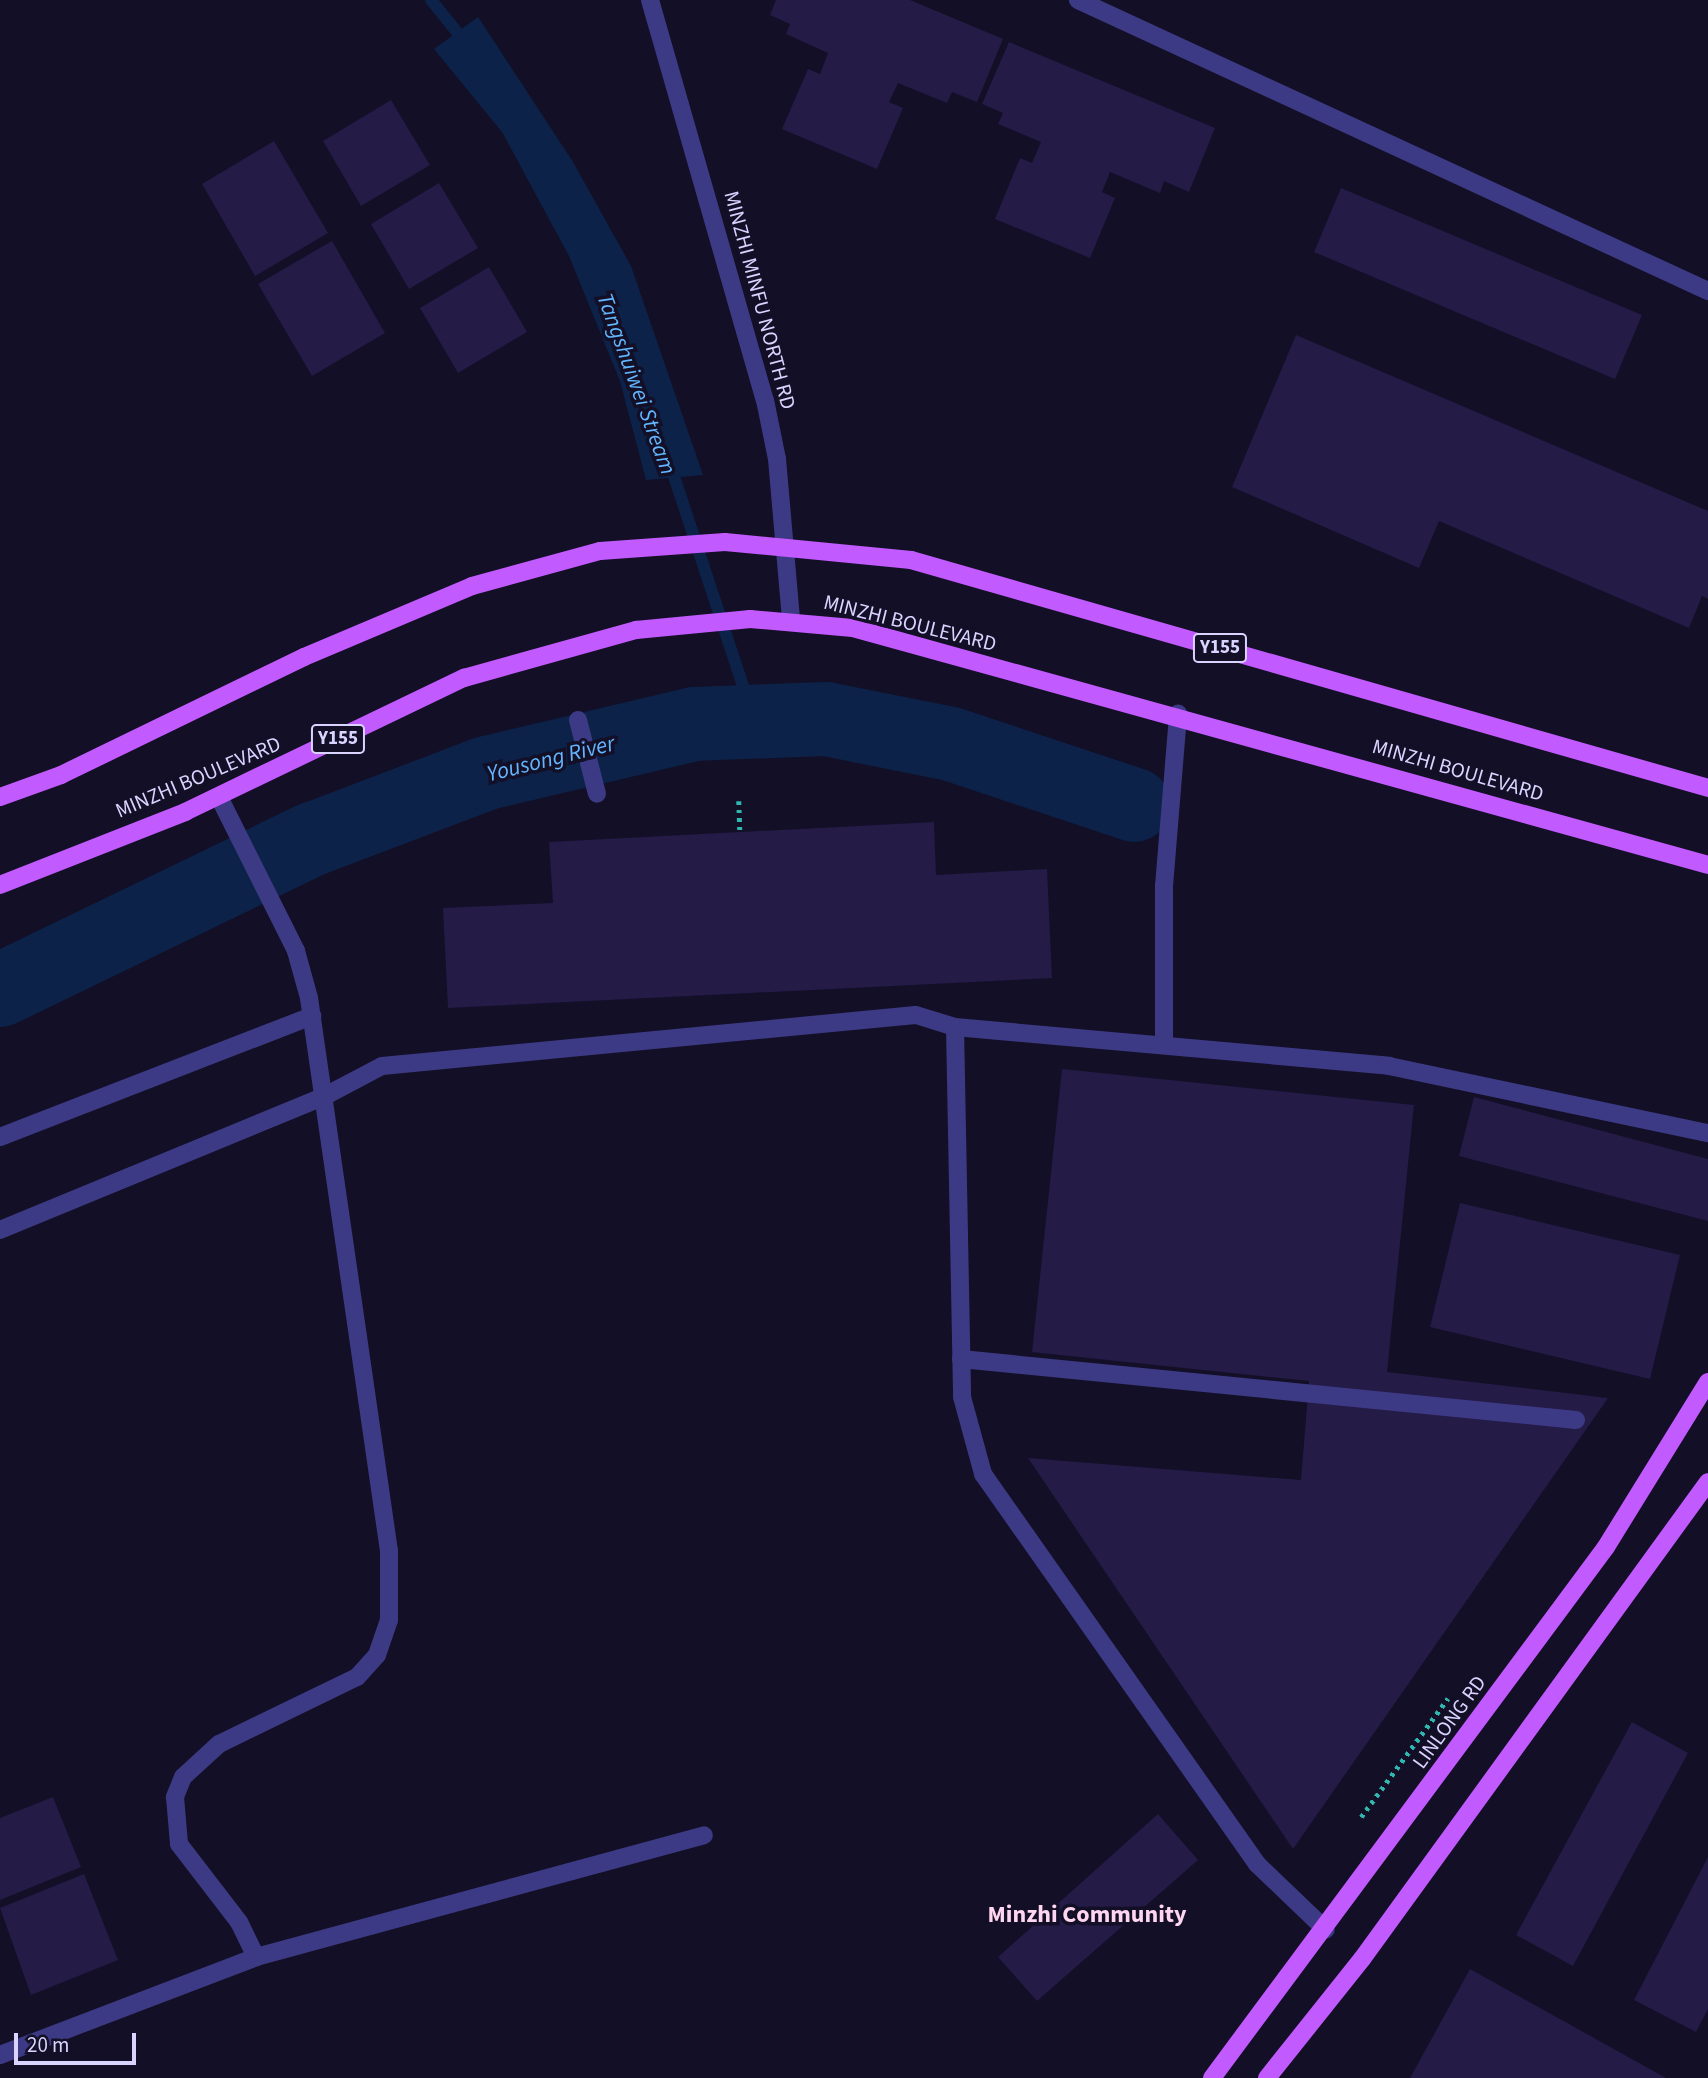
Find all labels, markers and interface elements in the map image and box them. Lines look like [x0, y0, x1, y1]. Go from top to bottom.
street label: MINZHI MINFU NORTH RD [719, 188, 801, 412]
water label: Tangshuiwei Stream [590, 289, 682, 479]
street label: MINZHI BOULEVARD [821, 589, 999, 657]
road number: Y155 [1192, 632, 1248, 664]
road number: Y155 [310, 724, 366, 754]
water label: Yousong River [484, 730, 618, 788]
street label: MINZHI BOULEVARD [112, 731, 284, 823]
street label: MINZHI BOULEVARD [1369, 733, 1547, 807]
street label: LINLONG RD [1407, 1671, 1491, 1773]
district label: Minzhi Community [988, 1901, 1186, 1929]
scale bar [18, 2018, 140, 2062]
text: 20 m [27, 2030, 69, 2060]

